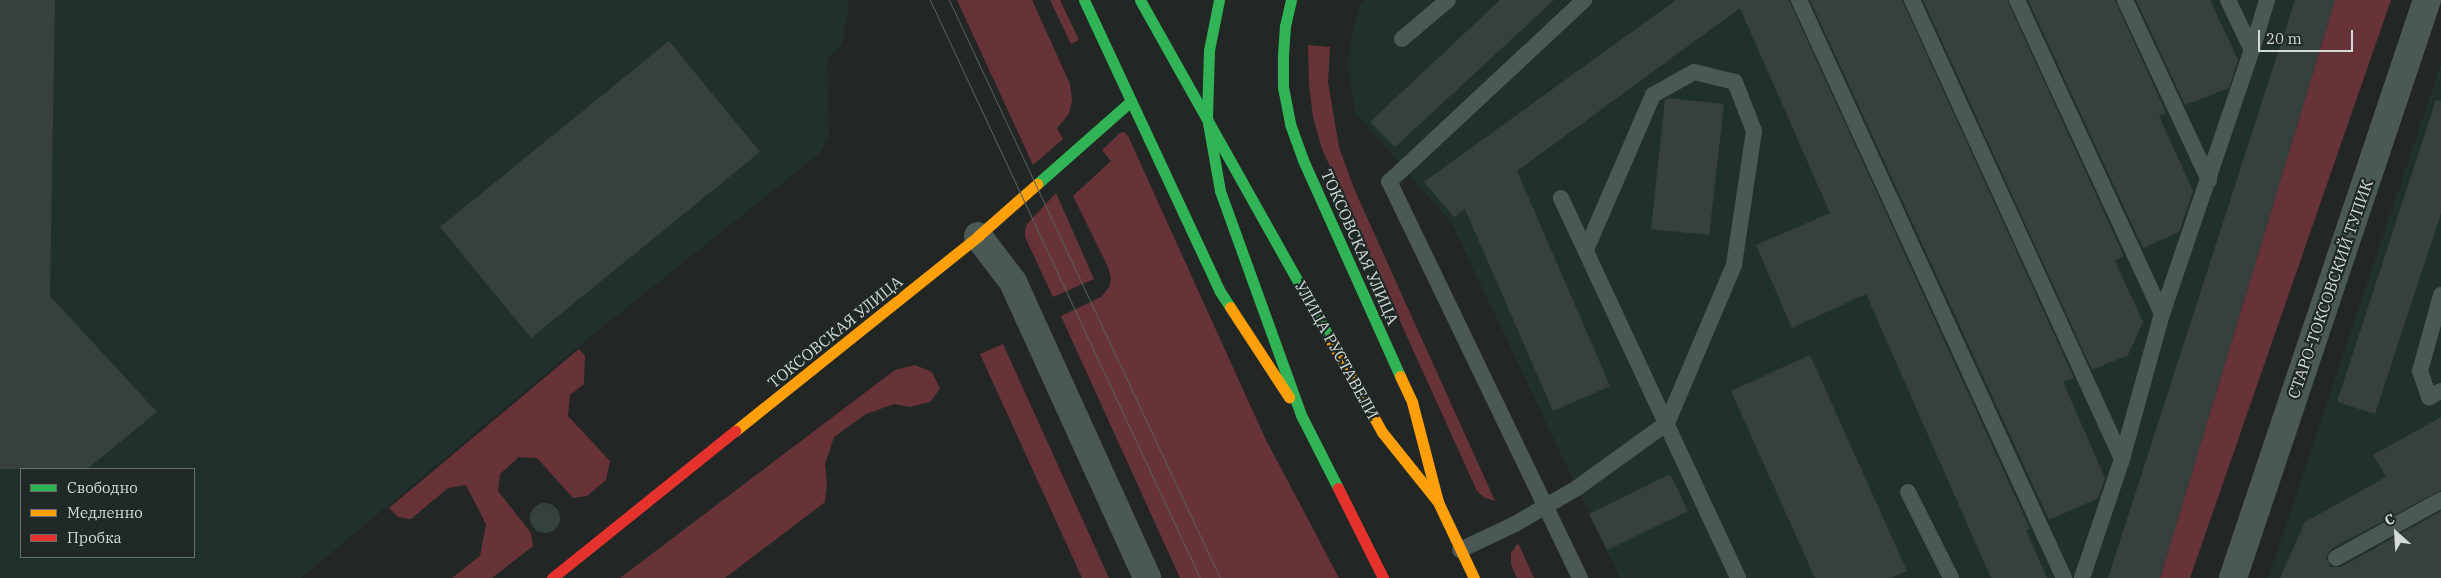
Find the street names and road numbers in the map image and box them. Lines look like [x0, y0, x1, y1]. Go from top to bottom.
street label: ТОКСОВСКАЯ УЛИЦА [1317, 166, 1403, 328]
street label: СТАРО-ТОКСОВСКИЙ ТУПИК [2283, 177, 2377, 401]
street label: ТОКСОВСКАЯ УЛИЦА [764, 272, 906, 392]
street label: УЛИЦА РУСТАВЕЛИ [1291, 278, 1383, 422]

